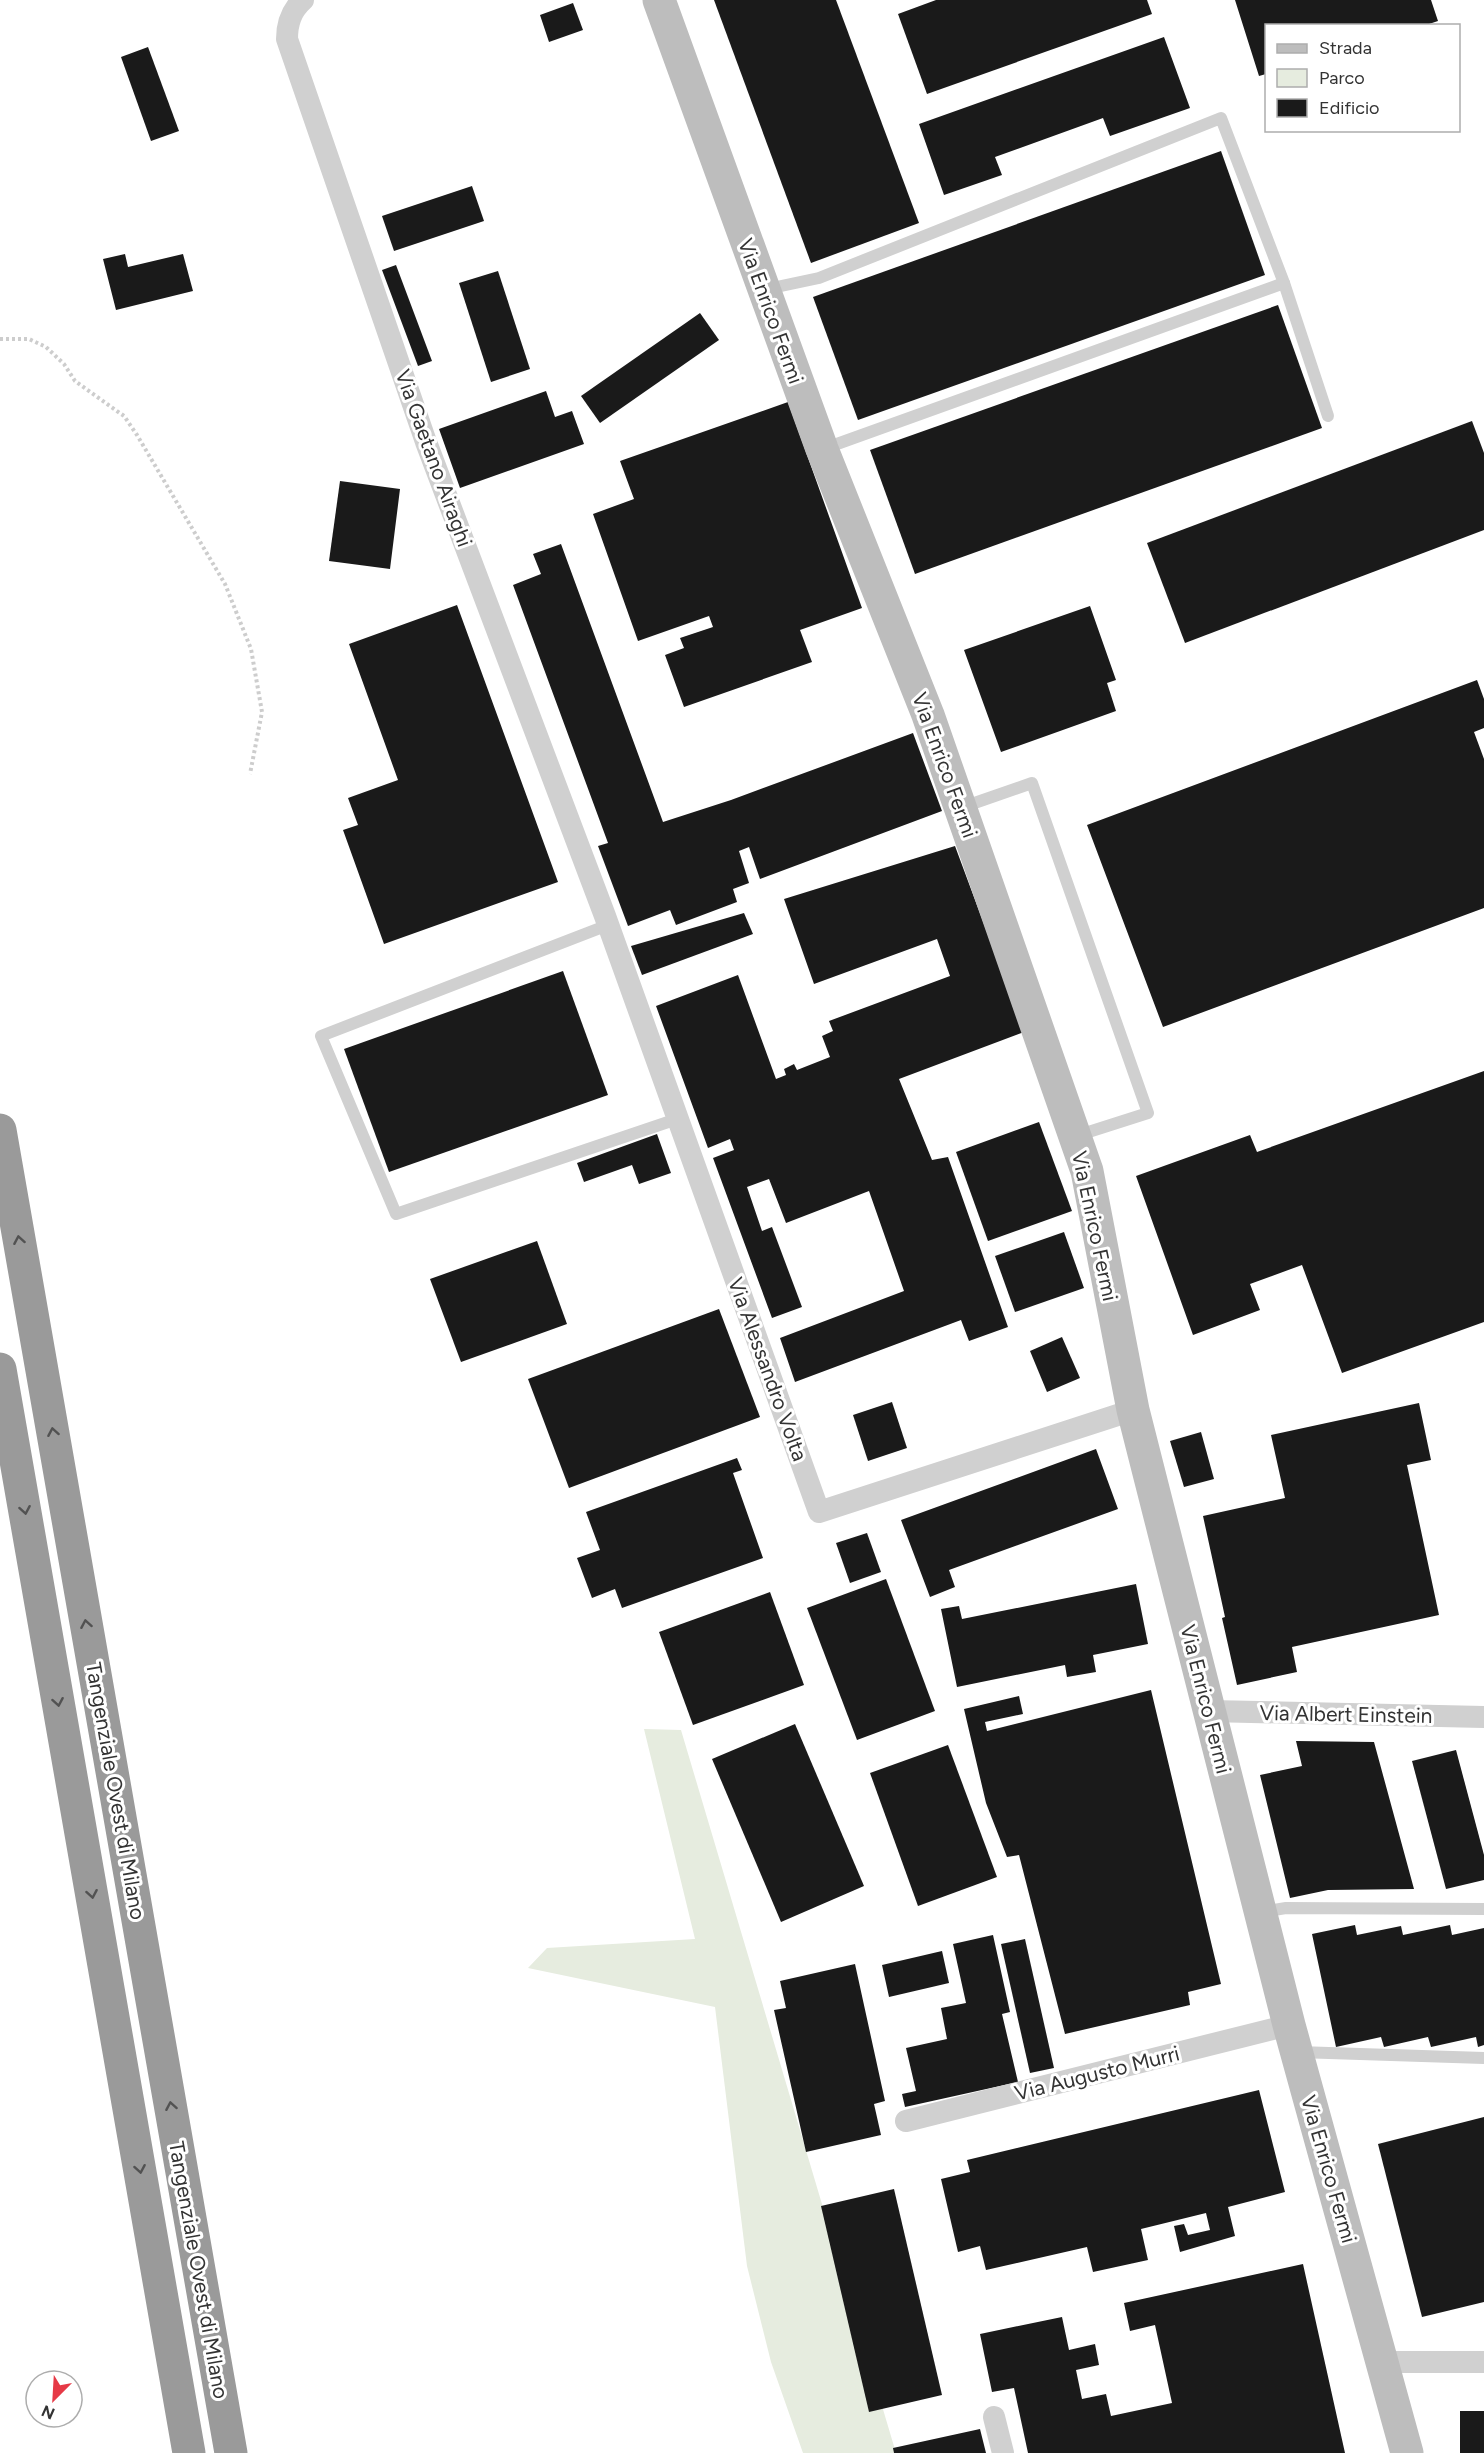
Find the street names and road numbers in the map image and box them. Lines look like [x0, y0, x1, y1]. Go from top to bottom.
street label: Via Enrico Fermi [733, 235, 809, 387]
street label: Via Gaetano Airaghi [390, 366, 478, 550]
street label: Via Enrico Fermi [907, 689, 983, 841]
street label: Via Enrico Fermi [1067, 1149, 1123, 1303]
street label: Via Alessandro Volta [723, 1274, 813, 1464]
street label: Via Enrico Fermi [1175, 1622, 1237, 1776]
street label: Tangenziale Ovest di Milano [81, 1660, 151, 1922]
street label: Via Albert Einstein [1259, 1700, 1433, 1728]
street label: Via Augusto Murri [1012, 2040, 1182, 2106]
street label: Via Enrico Fermi [1296, 2092, 1362, 2246]
street label: Tangenziale Ovest di Milano [164, 2139, 234, 2401]

